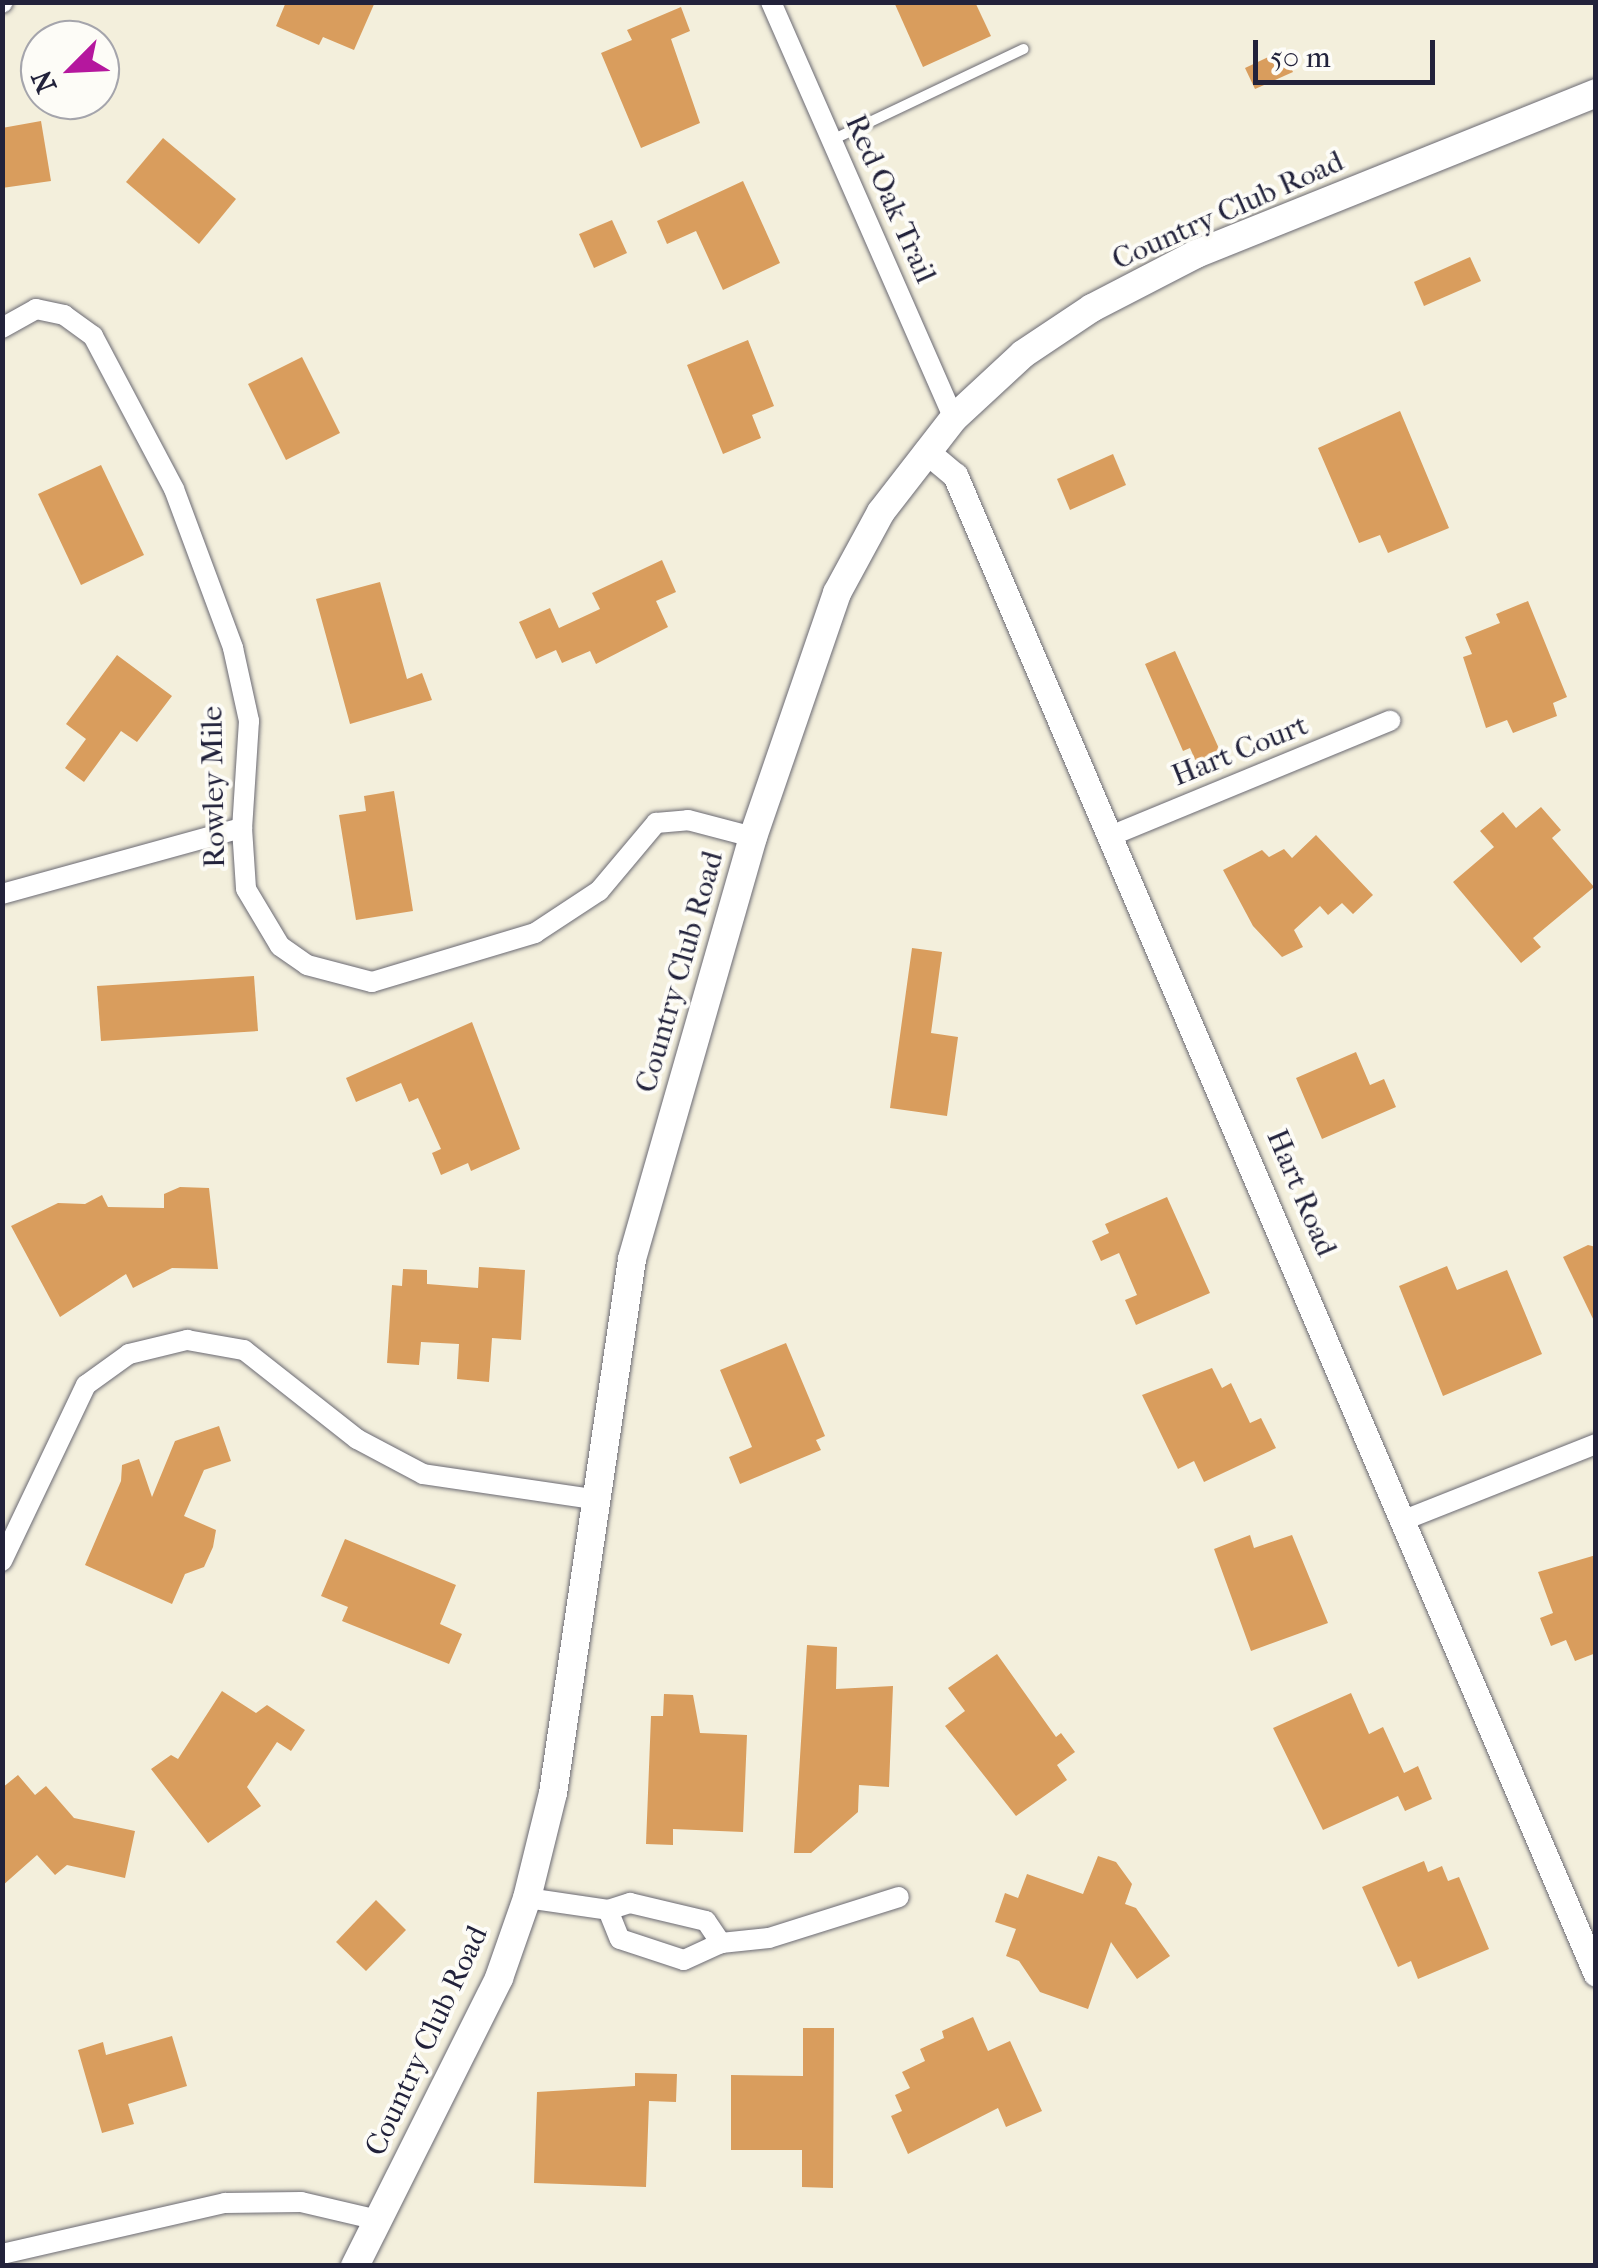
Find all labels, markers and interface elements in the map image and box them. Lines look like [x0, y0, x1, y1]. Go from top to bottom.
north arrow [20, 20, 120, 120]
scale bar [1258, 20, 1440, 82]
text: 50 m [1270, 40, 1331, 75]
text: N [25, 65, 63, 98]
street label: Red Oak Trail [837, 109, 943, 289]
street label: Country Club Road [1107, 144, 1349, 278]
street label: Rowley Mile [195, 706, 233, 868]
street label: Hart Court [1167, 707, 1313, 795]
street label: Country Club Road [628, 847, 732, 1097]
street label: Hart Road [1258, 1124, 1344, 1262]
street label: Country Club Road [358, 1920, 496, 2162]

